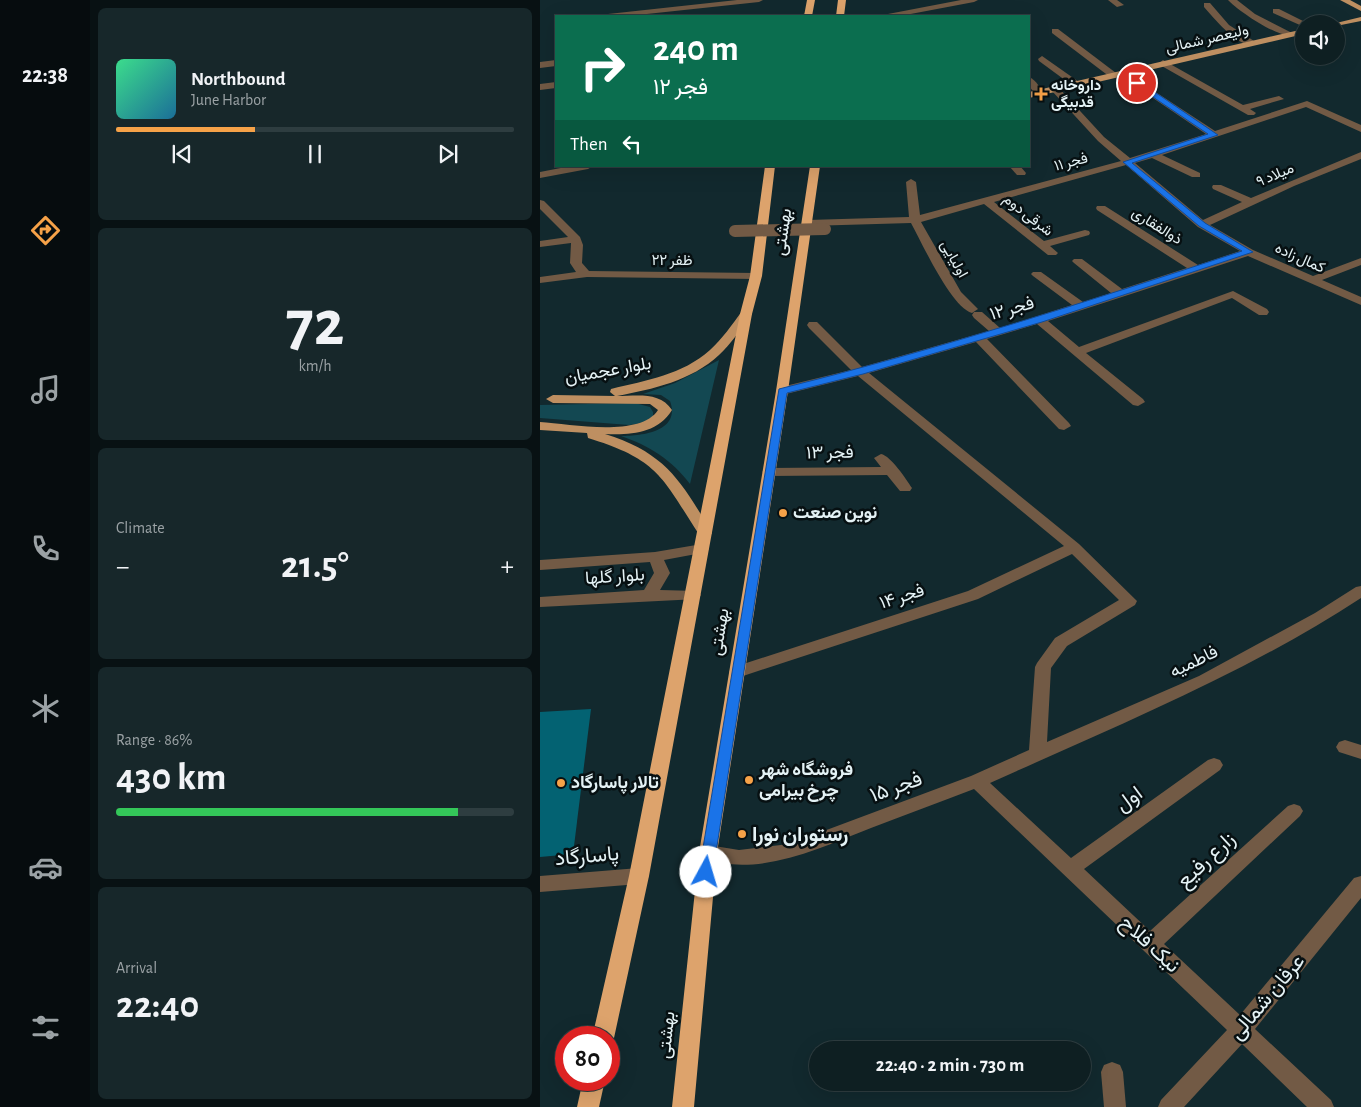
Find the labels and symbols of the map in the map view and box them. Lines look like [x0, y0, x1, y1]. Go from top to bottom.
street label: ولیعصر شمالی [1164, 22, 1250, 58]
pin [1116, 62, 1158, 104]
place label: داروخانه قدبیگی [1051, 78, 1101, 111]
marker: داروخانه قدبیگی [1035, 88, 1047, 100]
street label: فجر ۱۱ [1053, 150, 1090, 175]
street label: میلاد ۹ [1254, 160, 1296, 191]
street label: شرقی دوم [999, 191, 1056, 241]
street label: ذوالفقاری [1128, 205, 1185, 249]
street label: بهشتی [771, 207, 796, 257]
street label: اولیایی [936, 238, 970, 281]
street label: کمال زاده [1272, 240, 1328, 277]
street label: ظفر ۲۲ [651, 253, 693, 269]
street label: فجر ۱۲ [988, 294, 1036, 325]
street label: بلوار عجمیان [563, 355, 653, 388]
street label: فجر ۱۳ [806, 444, 854, 463]
place label: نوین صنعت [793, 504, 877, 523]
marker: نوین صنعت [777, 507, 789, 519]
street label: بلوار گلها [585, 565, 645, 589]
street label: فجر ۱۴ [877, 581, 927, 614]
street label: بهشتی [707, 607, 734, 657]
street label: فاطمیه [1167, 643, 1221, 681]
place label: فروشگاه شهر چرخ بیرامی [758, 760, 853, 802]
street label: فجر ۱۵ [867, 768, 926, 808]
place label: تالار پاسارگاد [571, 773, 659, 794]
marker: فروشگاه شهر چرخ بیرامی [743, 774, 755, 786]
marker: تالار پاسارگاد [555, 777, 567, 789]
street label: اول [1112, 782, 1148, 817]
place label: رستوران نورا [752, 824, 848, 847]
marker: رستوران نورا [736, 828, 748, 840]
street label: زارع رفیع [1173, 828, 1241, 894]
street label: پاسارگاد [554, 843, 620, 872]
position arrow [679, 845, 731, 897]
street label: نیک فلاح [1114, 911, 1184, 979]
street label: عرفان شمالی [1225, 950, 1310, 1045]
street label: بهشتی [656, 1010, 679, 1060]
speed limit sign: 80 [555, 1026, 620, 1091]

